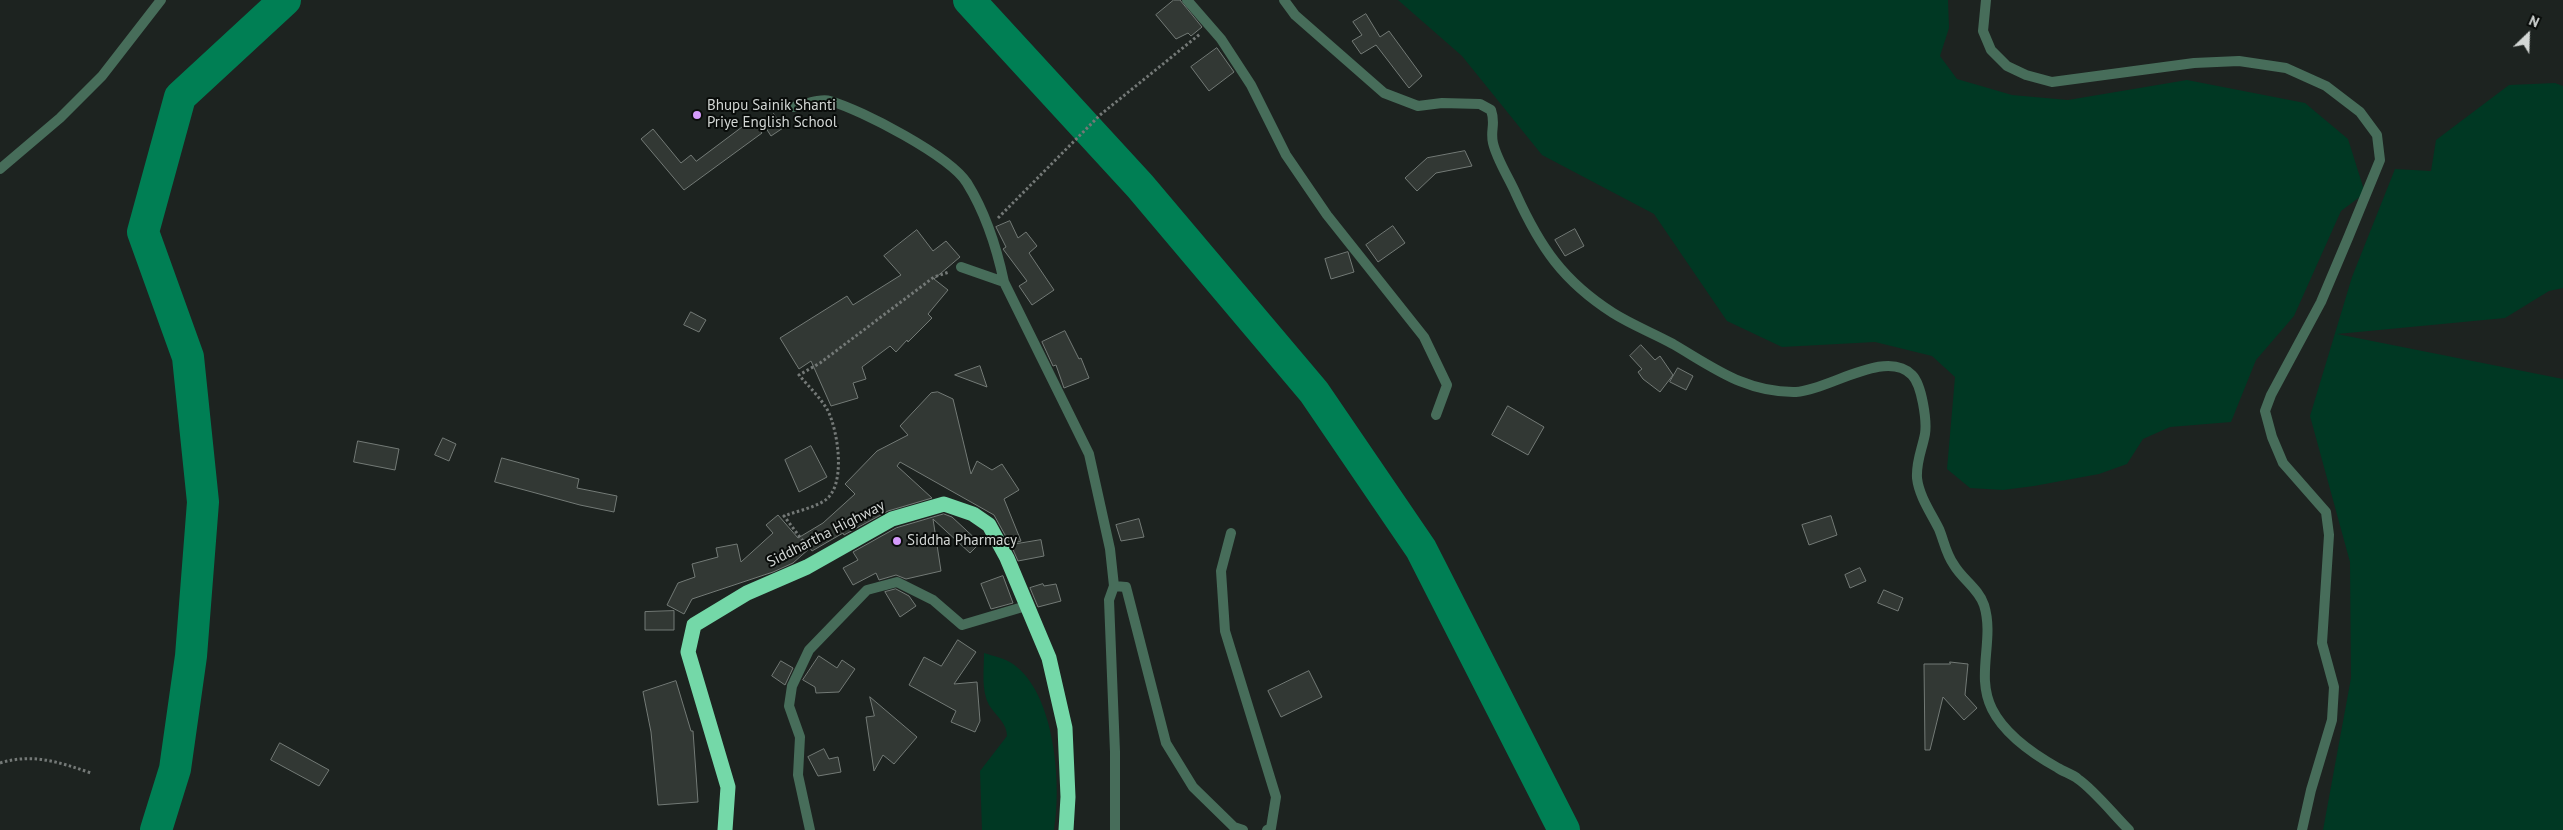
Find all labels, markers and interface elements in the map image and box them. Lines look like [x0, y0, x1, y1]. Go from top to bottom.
north arrow [2503, 10, 2553, 60]
text: N [2526, 11, 2542, 31]
place label: Bhupu Sainik Shanti Priye English School [707, 97, 837, 132]
marker: Bhupu Sainik Shanti Priye English School [691, 109, 703, 121]
street label: Siddhartha Highway [764, 497, 888, 571]
place label: Siddha Pharmacy [907, 532, 1017, 550]
marker: Siddha Pharmacy [891, 535, 903, 547]

